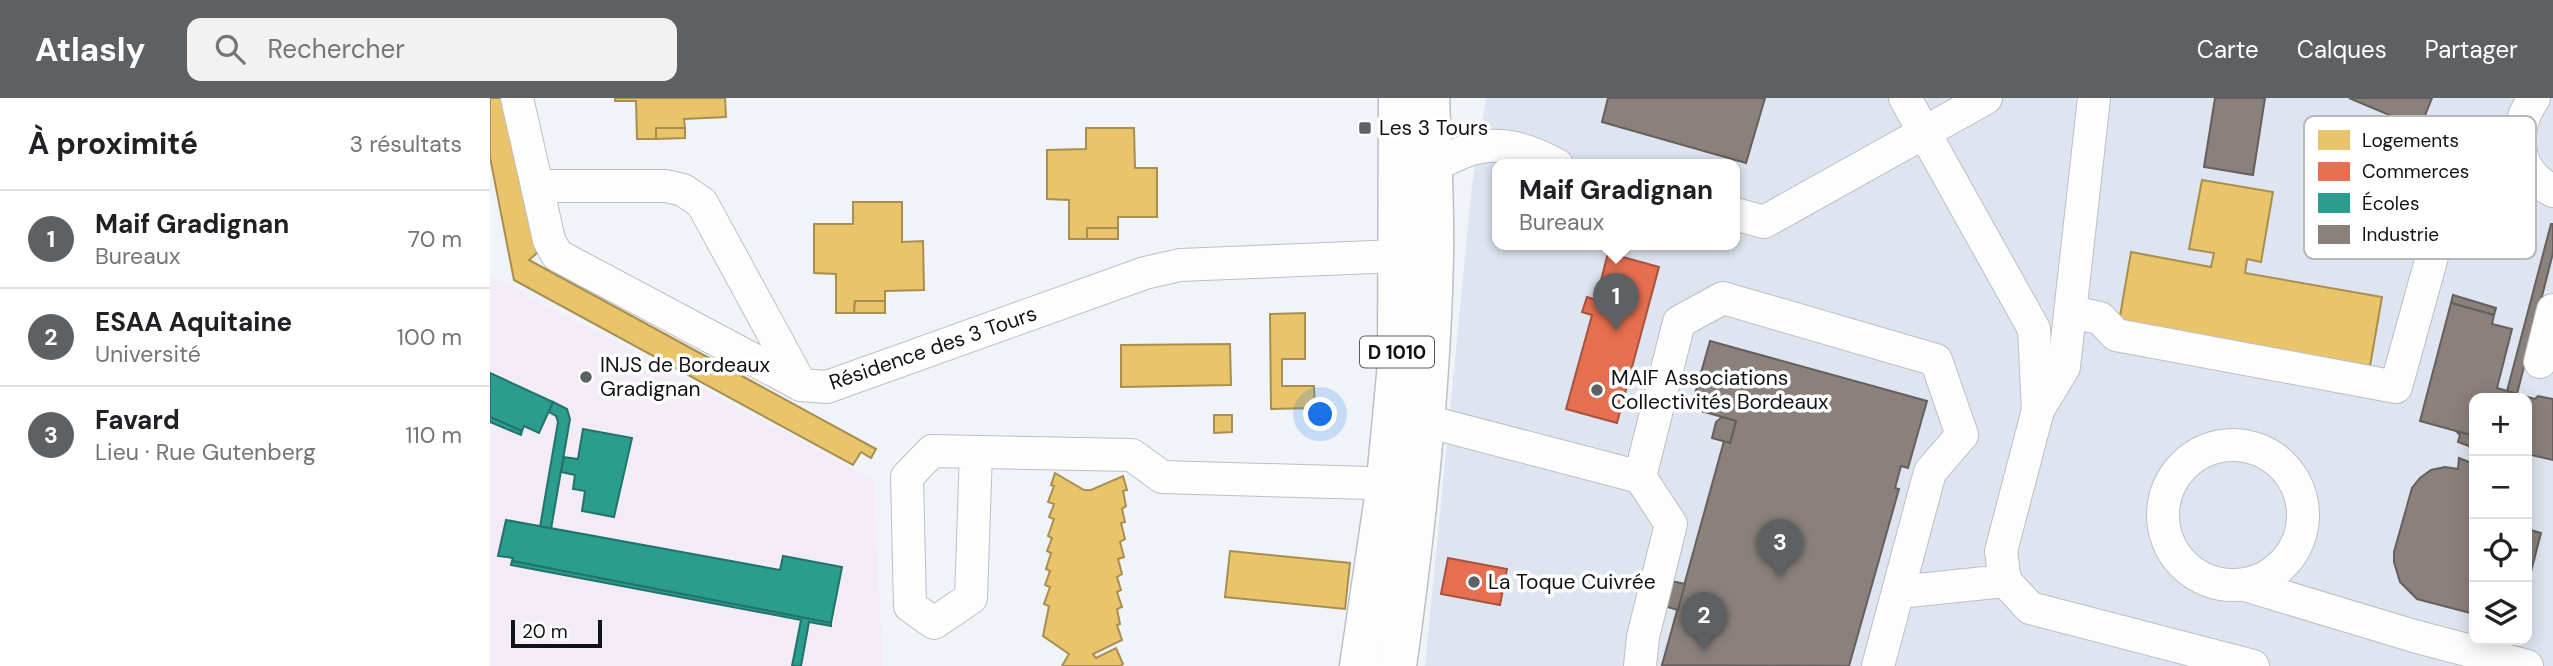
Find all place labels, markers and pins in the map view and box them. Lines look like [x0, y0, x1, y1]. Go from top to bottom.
place label: Les 3 Tours [1379, 114, 1488, 142]
marker: Les 3 Tours [1357, 120, 1373, 136]
pin: 1 [1593, 273, 1639, 331]
place label: INJS de Bordeaux Gradignan [600, 351, 770, 403]
place label: MAIF Associations Collectivités Bordeaux [1611, 364, 1828, 416]
marker: INJS de Bordeaux Gradignan [578, 369, 594, 385]
marker: MAIF Associations Collectivités Bordeaux [1589, 382, 1605, 398]
pin: 3 [1757, 519, 1803, 577]
place label: La Toque Cuivrée [1488, 568, 1656, 596]
marker: La Toque Cuivrée [1466, 574, 1482, 590]
pin: 2 [1681, 592, 1727, 650]

